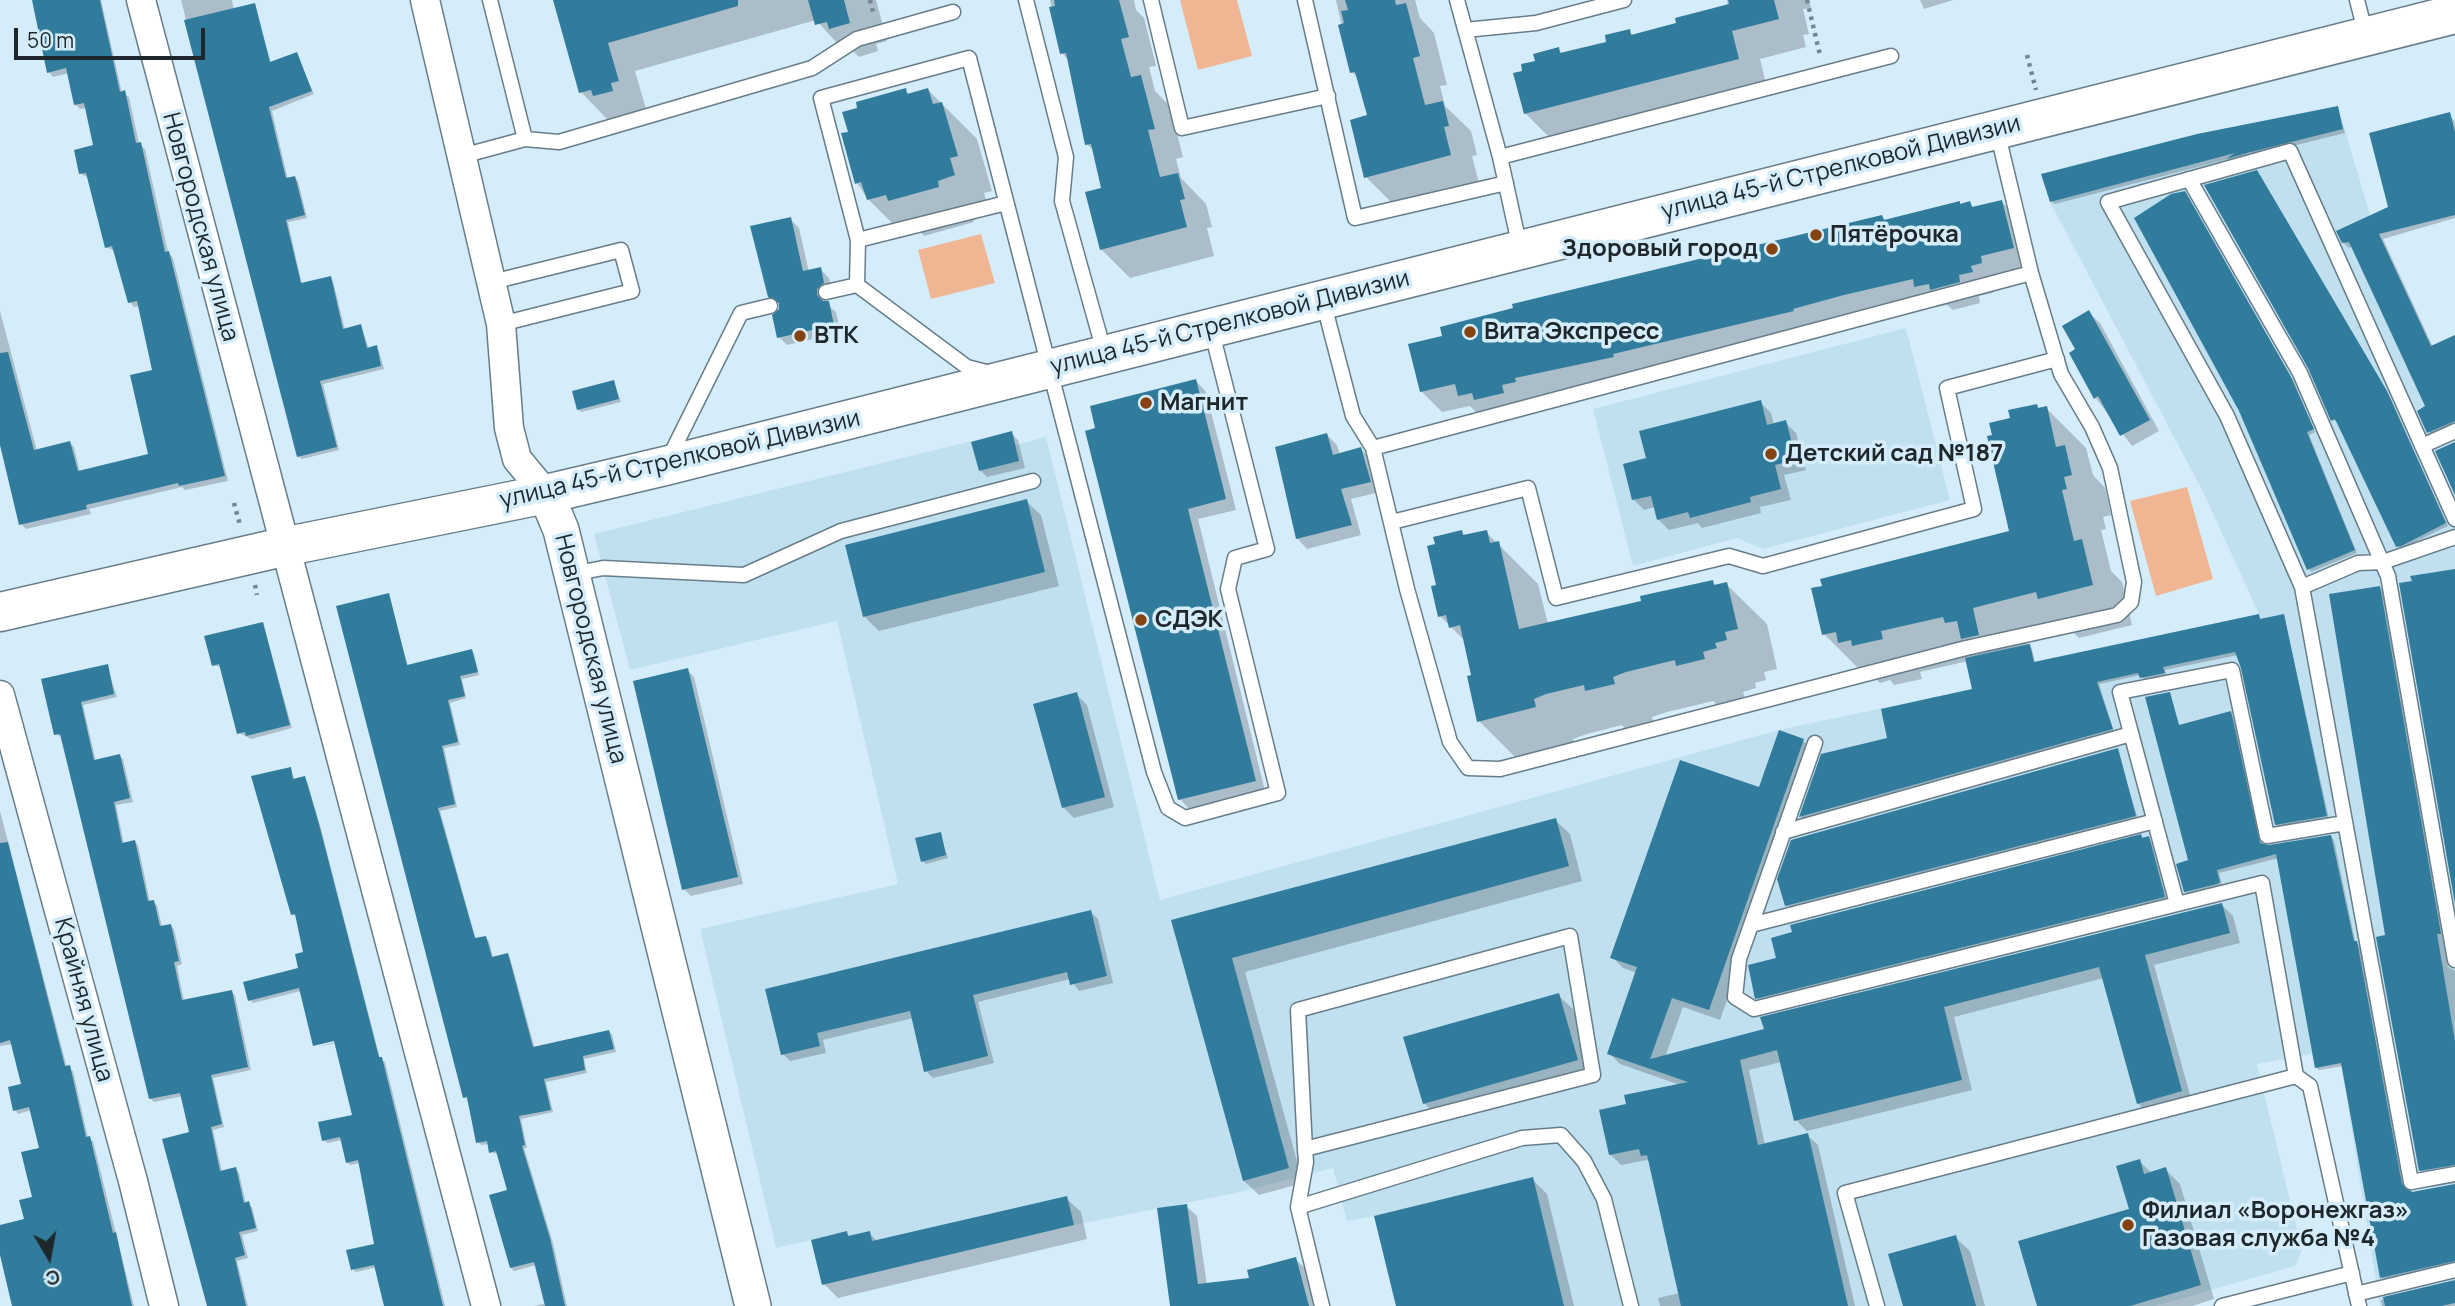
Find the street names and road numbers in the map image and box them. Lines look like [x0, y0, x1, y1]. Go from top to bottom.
street label: Новгородская улица [156, 109, 244, 345]
street label: улица 45-й Стрелковой Дивизии [1658, 109, 2024, 227]
street label: улица 45-й Стрелковой Дивизии [1047, 264, 1413, 382]
street label: улица 45-й Стрелковой Дивизии [497, 404, 863, 516]
street label: Новгородская улица [548, 531, 632, 767]
street label: Крайняя улица [47, 915, 119, 1085]

